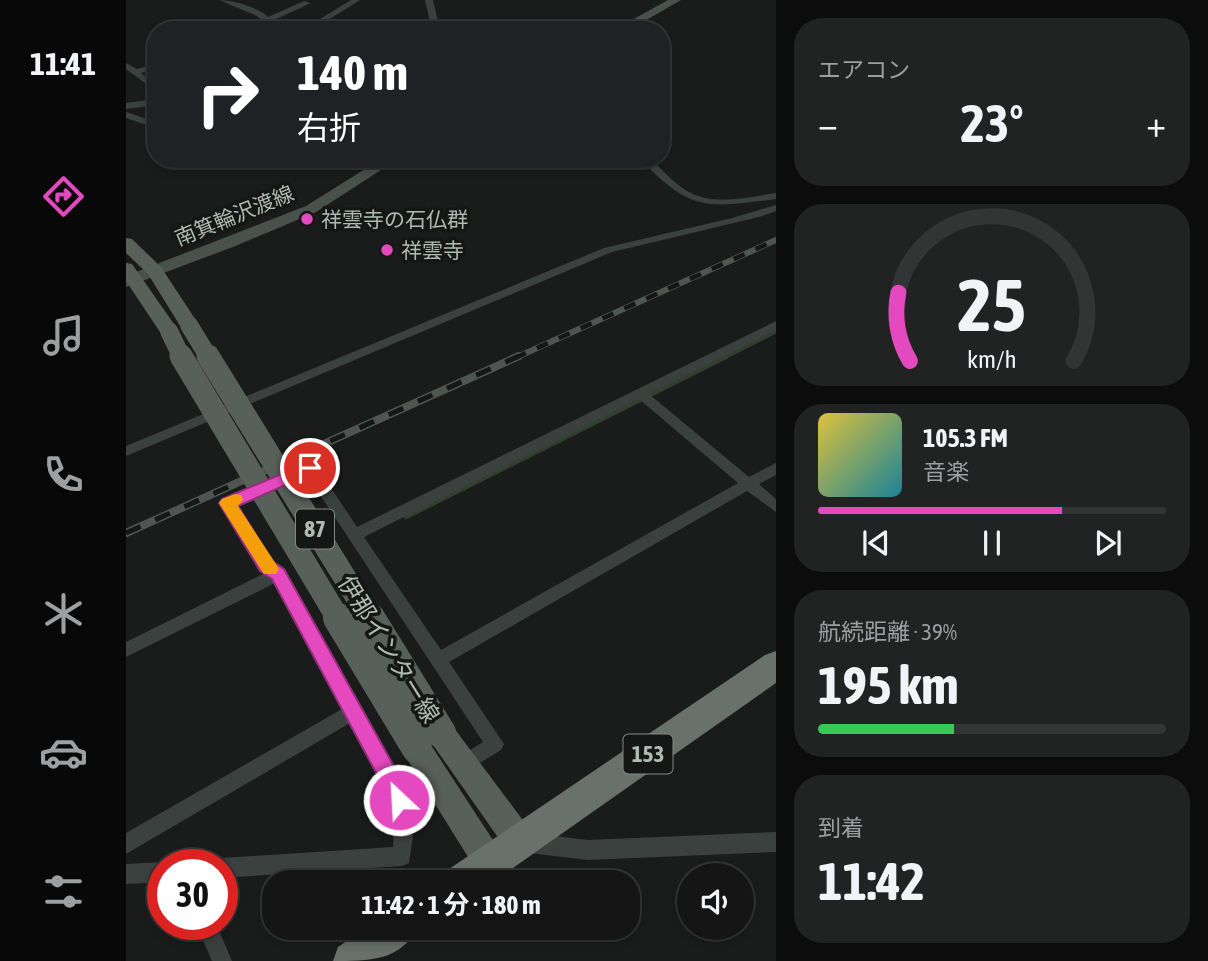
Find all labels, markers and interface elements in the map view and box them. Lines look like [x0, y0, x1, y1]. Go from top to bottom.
text: 140 m [297, 44, 408, 100]
text: 11:41 [30, 45, 96, 82]
icon: right [182, 49, 273, 140]
text: エアコン [818, 57, 910, 83]
text: 23° [960, 93, 1024, 153]
text: − [818, 102, 838, 145]
text: + [1146, 102, 1166, 145]
text: 右折 [297, 109, 361, 146]
icon: directions [39, 172, 88, 221]
street label: 南箕輪沢渡線 [171, 180, 297, 250]
place label: 祥雲寺の石仏群 [321, 207, 468, 231]
marker: 祥雲寺の石仏群 [299, 211, 315, 227]
place label: 祥雲寺 [401, 238, 464, 262]
marker: 祥雲寺 [379, 242, 395, 258]
text: 25 [958, 263, 1026, 346]
icon: music [39, 311, 88, 360]
text: km/h [967, 345, 1017, 373]
text: 105.3 FM [923, 423, 1008, 453]
pin [280, 438, 340, 498]
icon: arrive [291, 449, 329, 487]
icon: phone [39, 450, 88, 499]
text: 音楽 [923, 459, 969, 485]
road number: 87 [296, 509, 334, 548]
icon: previous [857, 524, 895, 562]
icon: pause [973, 524, 1011, 562]
icon: next [1089, 524, 1127, 562]
street label: 伊那インター線 [333, 571, 445, 727]
icon: climate [39, 589, 88, 638]
text: 航続距離 · 39% [818, 619, 957, 645]
text: 195 km [818, 655, 959, 715]
icon: car [39, 728, 88, 777]
road number: 153 [624, 734, 672, 774]
position arrow [362, 763, 436, 837]
text: 到着 [818, 815, 864, 841]
speed limit sign: 30 [147, 849, 238, 940]
text: 11:42 [818, 851, 925, 911]
map controls [677, 863, 754, 940]
button: sound [677, 863, 754, 940]
icon: filters [39, 867, 88, 916]
text: 11:42 · 1 分 · 180 m [361, 890, 541, 920]

